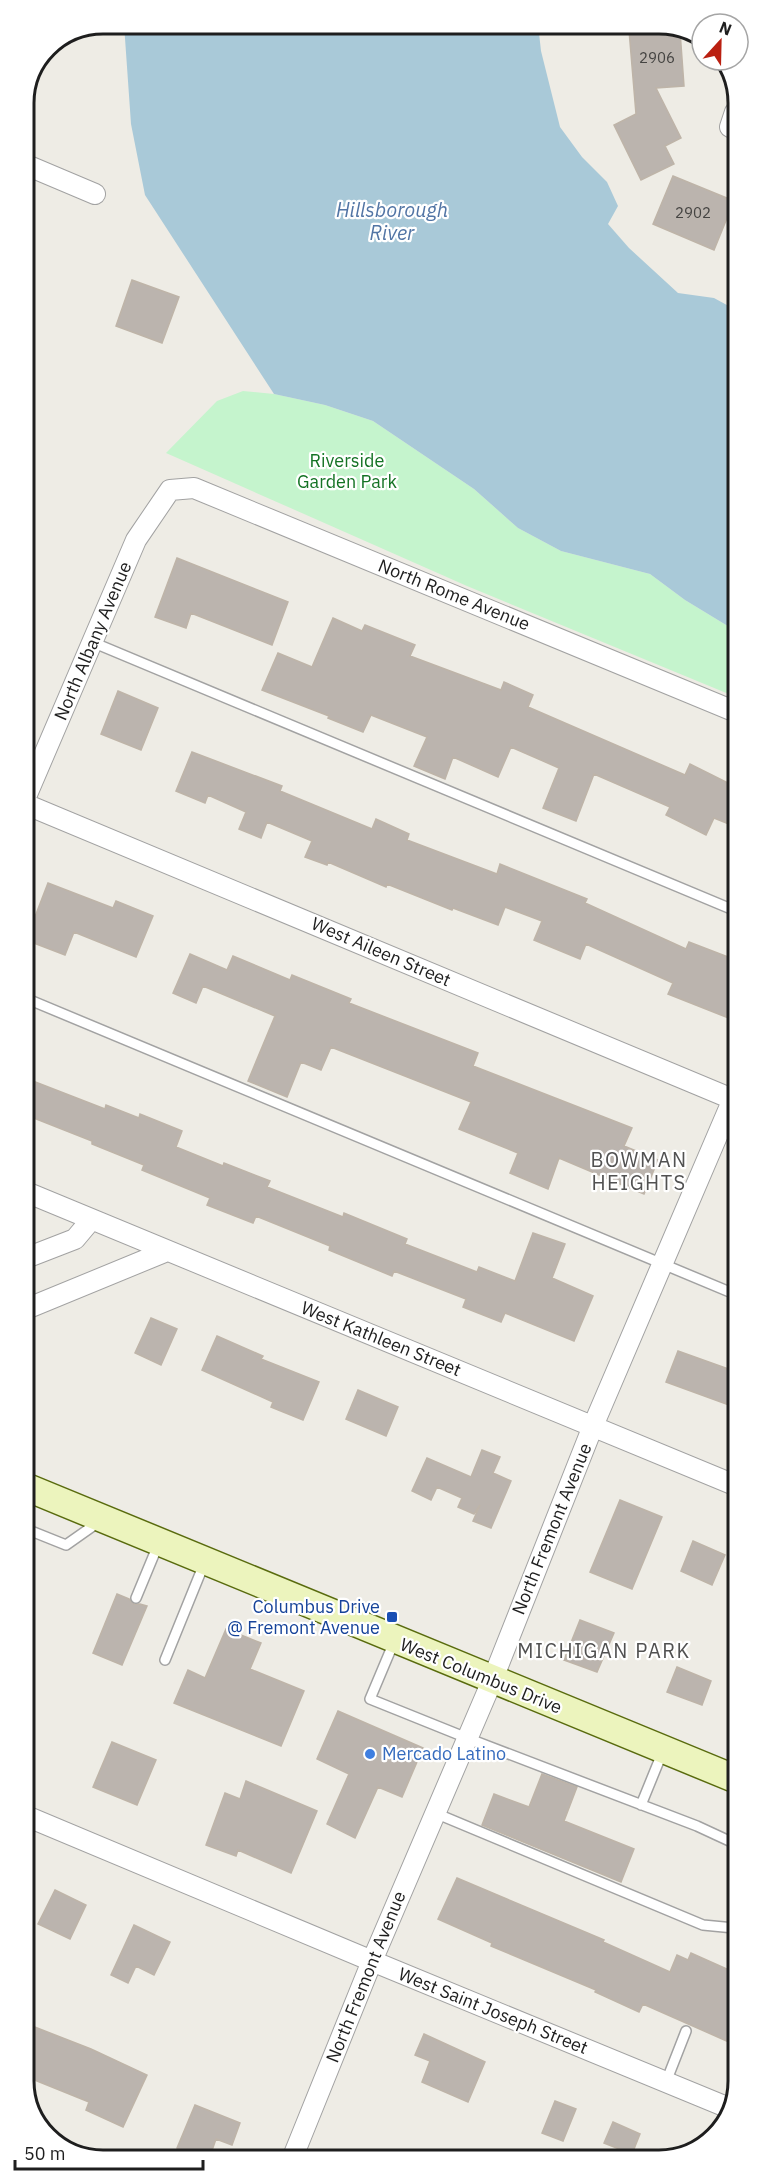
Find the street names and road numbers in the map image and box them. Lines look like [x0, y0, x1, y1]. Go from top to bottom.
street label: North Rome Avenue [375, 554, 533, 635]
street label: North Albany Avenue [49, 558, 136, 724]
street label: West Aileen Street [308, 912, 454, 991]
street label: West Kathleen Street [298, 1296, 465, 1381]
street label: North Fremont Avenue [507, 1440, 597, 1618]
street label: West Columbus Drive [397, 1633, 566, 1719]
street label: North Fremont Avenue [321, 1888, 411, 2066]
street label: West Saint Joseph Street [395, 1962, 591, 2059]

